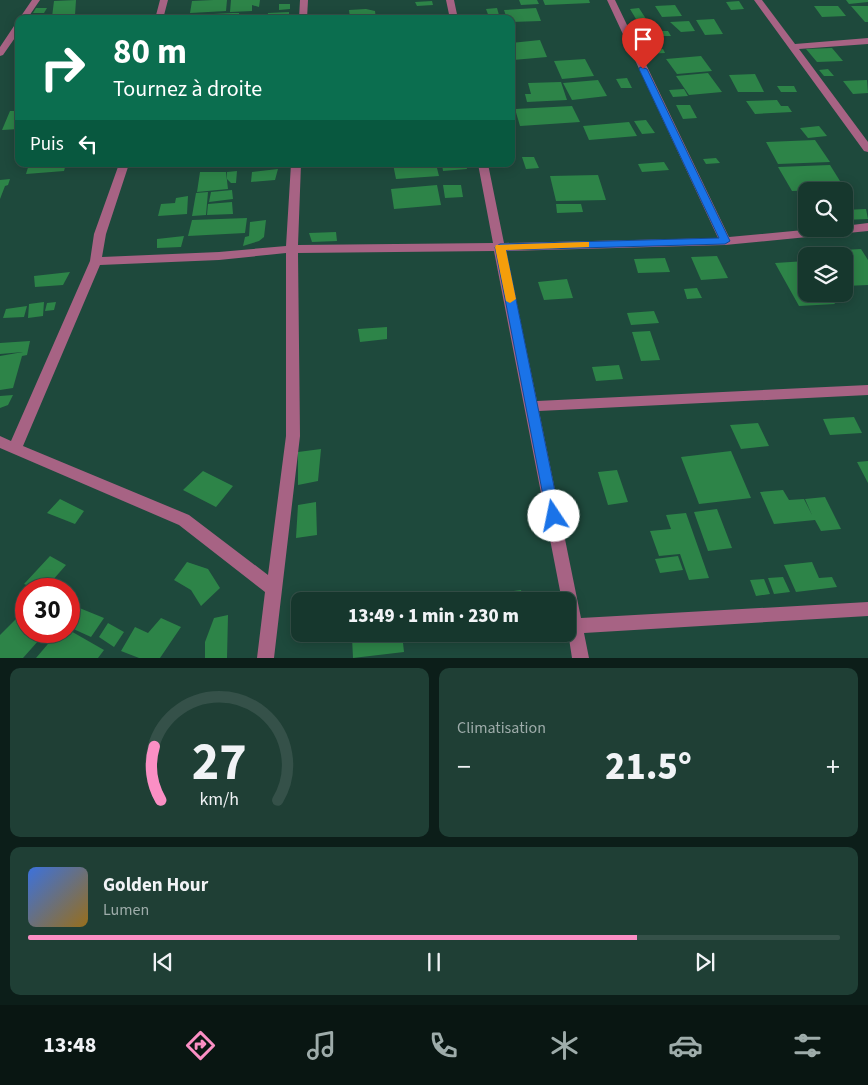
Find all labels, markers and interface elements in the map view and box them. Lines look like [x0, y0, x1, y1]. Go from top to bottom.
pin [622, 18, 664, 69]
icon: arrive [629, 25, 657, 53]
text: 80 m [113, 27, 187, 77]
icon: right [30, 35, 95, 100]
text: Tournez à droite [113, 73, 262, 105]
icon: left [74, 130, 102, 158]
text: Puis [30, 131, 64, 158]
map controls [798, 182, 853, 302]
button: search [798, 182, 853, 237]
button: layers [798, 247, 853, 302]
position arrow [527, 489, 579, 541]
speed limit sign: 30 [15, 578, 80, 643]
text: 13:49 · 1 min · 230 m [348, 603, 519, 630]
text: Climatisation [457, 717, 546, 739]
text: 27 [192, 726, 247, 800]
text: 21.5° [605, 740, 692, 794]
text: − [457, 747, 471, 787]
text: + [826, 747, 840, 787]
text: km/h [200, 787, 239, 812]
text: Golden Hour [103, 872, 208, 899]
text: Lumen [103, 899, 149, 921]
icon: previous [149, 948, 177, 976]
icon: pause [420, 948, 448, 976]
icon: next [691, 948, 719, 976]
icon: directions [183, 1028, 218, 1063]
icon: music [304, 1028, 339, 1063]
icon: phone [426, 1028, 461, 1063]
icon: climate [547, 1028, 582, 1063]
icon: car [668, 1028, 703, 1063]
icon: filters [790, 1028, 825, 1063]
text: 13:48 [43, 1029, 96, 1061]

